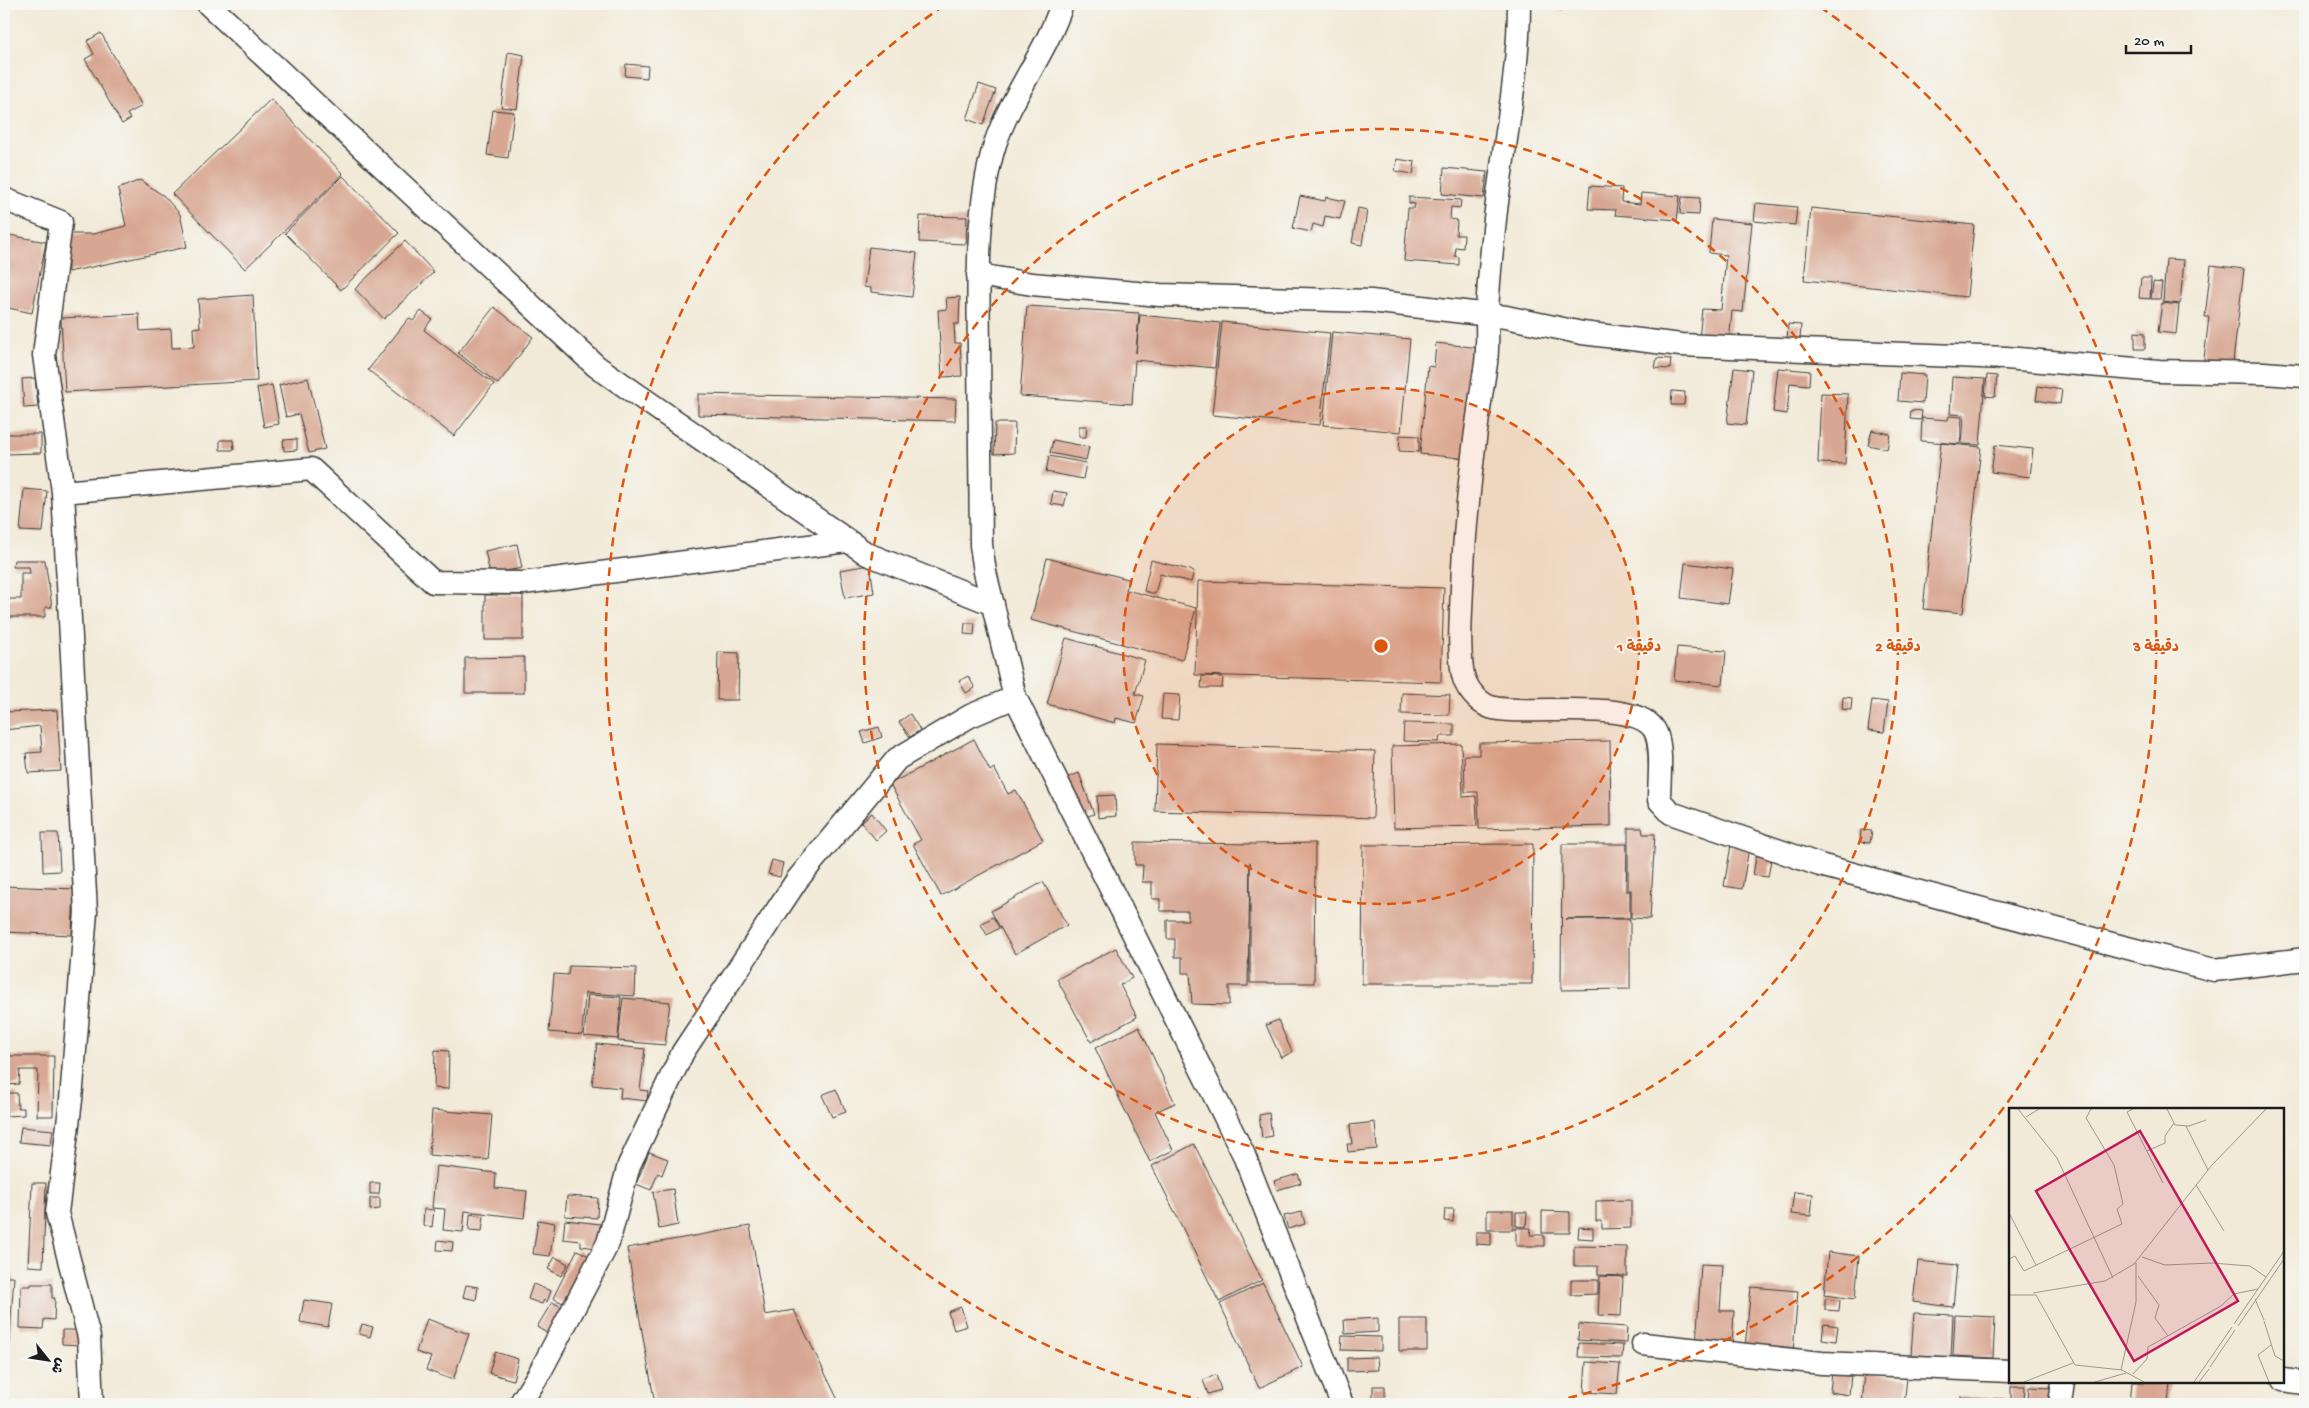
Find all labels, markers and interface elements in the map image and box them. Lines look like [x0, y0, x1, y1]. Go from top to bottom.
scale bar [2126, 22, 2192, 54]
text: 20 m [2134, 33, 2164, 51]
centre of rings [1372, 637, 1390, 655]
text: 1 دقيقة [1616, 638, 1661, 657]
text: 2 دقيقة [1875, 638, 1921, 657]
text: 3 دقيقة [2132, 638, 2179, 657]
inset map [2009, 1108, 2284, 1383]
north arrow [22, 1336, 72, 1386]
text: ش [46, 1354, 68, 1376]

